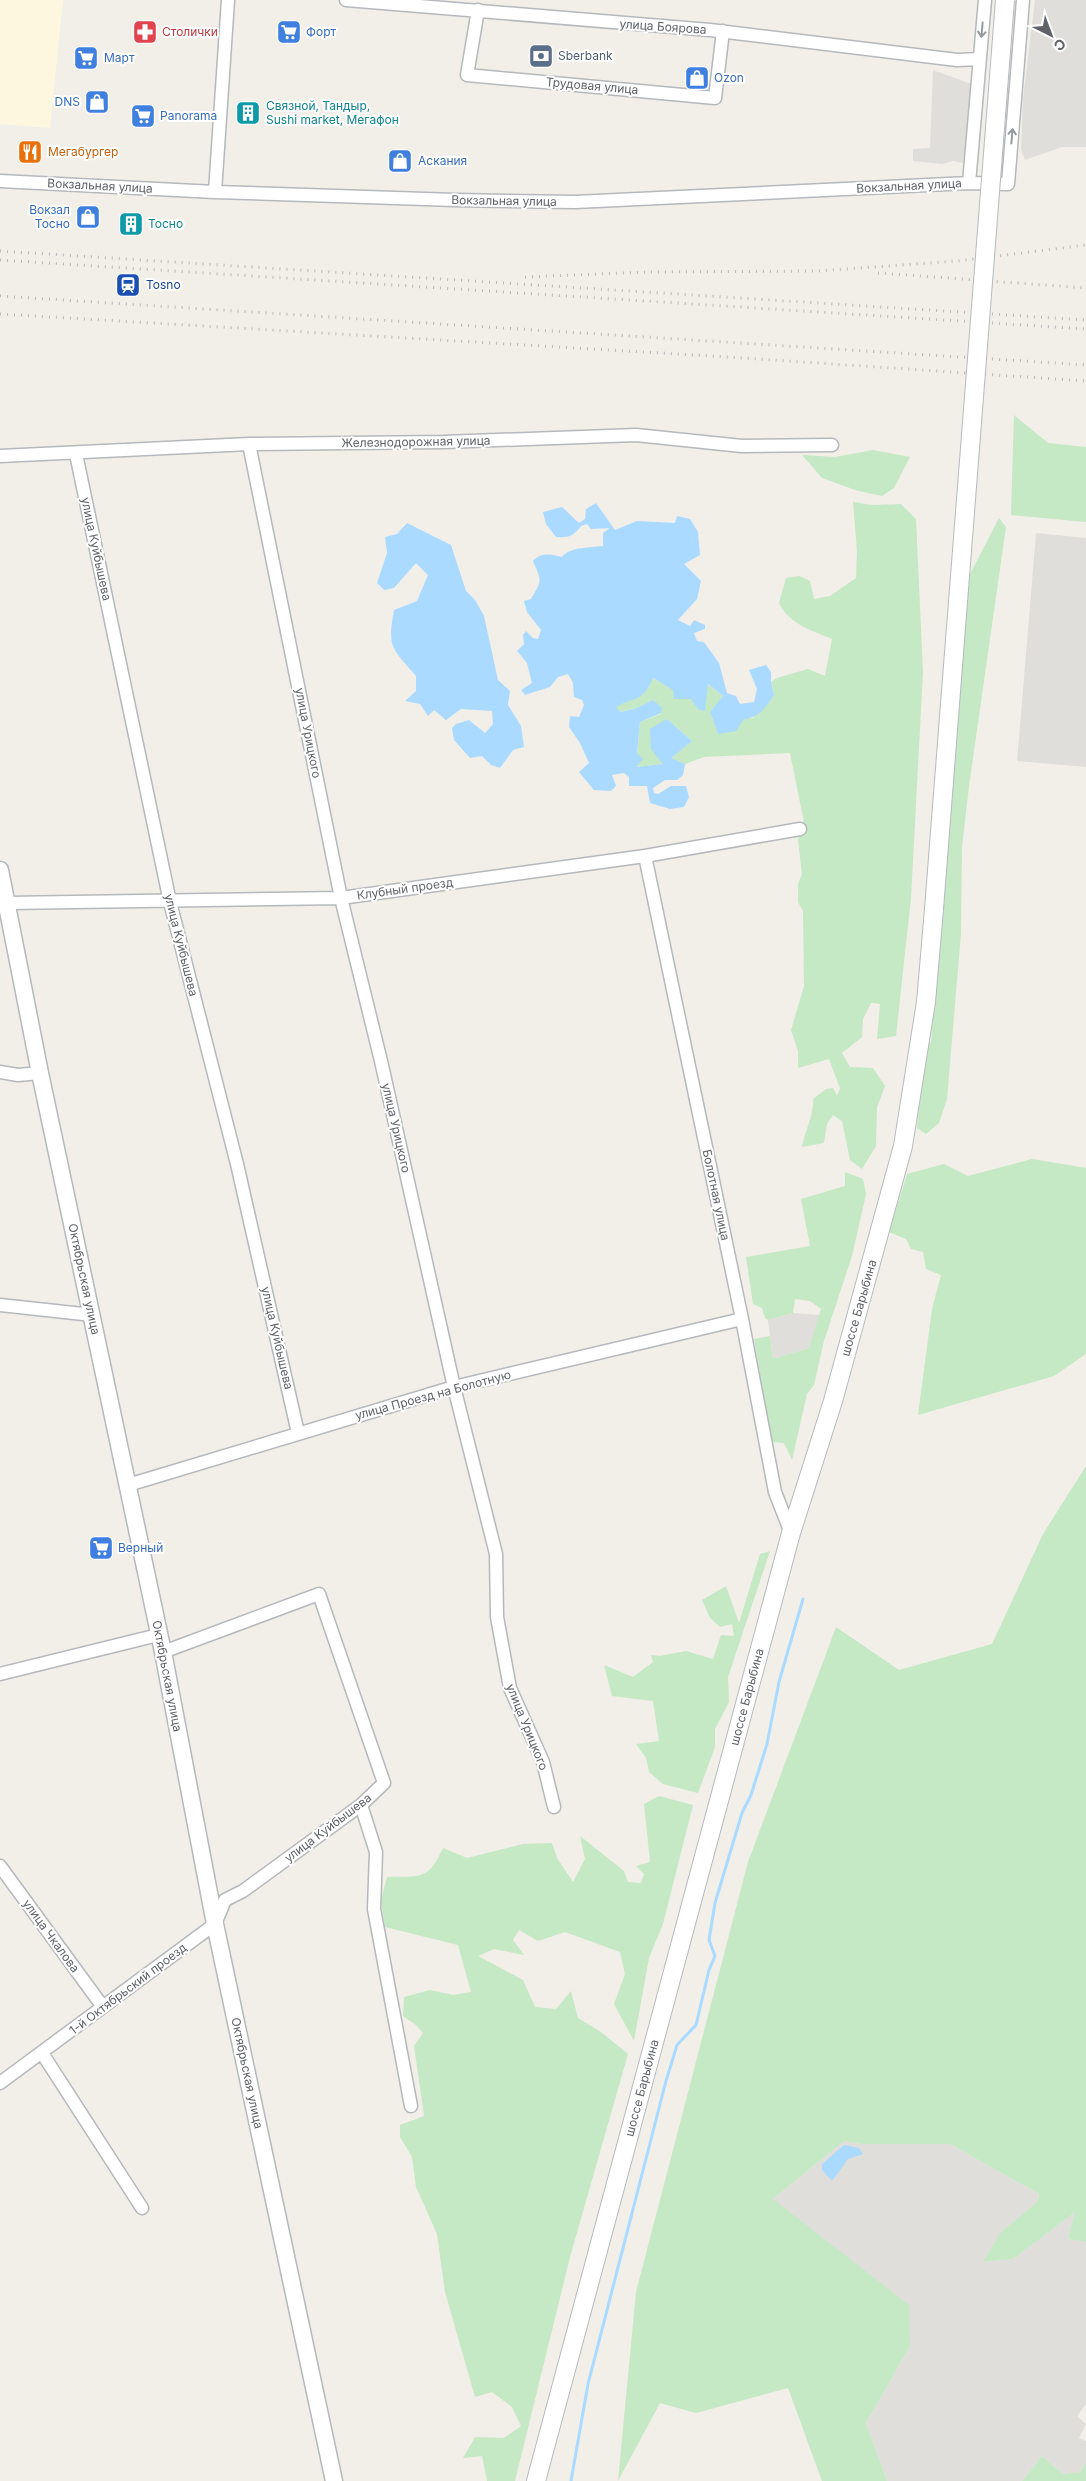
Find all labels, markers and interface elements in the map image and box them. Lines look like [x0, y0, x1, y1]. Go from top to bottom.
north arrow [1026, 10, 1076, 60]
street label: улица Боярова [619, 16, 707, 37]
pharmacy icon: Столички [132, 19, 158, 45]
supermarket icon: Форт [276, 19, 302, 45]
one-way arrow [977, 21, 987, 37]
place label: Столички [162, 24, 218, 39]
place label: Форт [306, 24, 336, 39]
text: С [1050, 35, 1070, 55]
bank icon: Sberbank [528, 43, 554, 69]
supermarket icon: Март [73, 45, 99, 71]
place label: Sberbank [558, 48, 613, 63]
place label: Март [104, 50, 135, 65]
shop icon: Ozon [684, 65, 710, 91]
place label: Ozon [714, 70, 744, 85]
street label: Трудовая улица [545, 74, 639, 97]
shop icon: DNS [84, 89, 110, 115]
place label: DNS [55, 94, 80, 109]
place label: Связной, Тандыр, Sushi market, Мегафон [266, 98, 399, 127]
building icon: Связной, Тандыр, Sushi market, Мегафон [235, 100, 261, 126]
supermarket icon: Panorama [130, 103, 156, 129]
place label: Panorama [160, 108, 217, 123]
one-way arrow [1008, 128, 1017, 144]
restaurant icon: Мегабургер [17, 139, 43, 165]
place label: Мегабургер [48, 144, 118, 159]
shop icon: Аскания [387, 148, 413, 174]
place label: Аскания [418, 153, 467, 168]
street label: Вокзальная улица [47, 175, 153, 196]
street label: Вокзальная улица [856, 175, 962, 196]
street label: Вокзальная улица [451, 192, 557, 209]
place label: Вокзал Тосно [29, 202, 70, 231]
shop icon: Вокзал Тосно [75, 204, 101, 230]
building icon: Тосно [118, 211, 144, 237]
place label: Тосно [148, 216, 183, 231]
station icon: Tosno [115, 272, 141, 298]
place label: Tosno [146, 277, 181, 292]
street label: Железнодорожная улица [341, 433, 491, 450]
street label: улица Куйбышева [78, 496, 115, 602]
street label: улица Урицкого [292, 686, 325, 779]
street label: Клубный проезд [356, 874, 455, 903]
street label: улица Куйбышева [161, 892, 201, 998]
street label: улица Урицкого [379, 1081, 414, 1174]
street label: Болотная улица [700, 1148, 733, 1242]
street label: Октябрьская улица [65, 1222, 104, 1336]
street label: шоссе Барыбина [838, 1258, 879, 1358]
street label: улица Куйбышева [258, 1285, 297, 1391]
street label: улица Проезд на Болотную [353, 1366, 512, 1423]
supermarket icon: Верный [88, 1535, 114, 1561]
place label: Верный [118, 1540, 163, 1555]
street label: Октябрьская улица [149, 1619, 186, 1733]
street label: шоссе Барыбина [726, 1647, 767, 1747]
street label: улица Урицкого [503, 1681, 552, 1772]
street label: улица Куйбышева [281, 1790, 374, 1865]
street label: улица Чкалова [20, 1896, 83, 1975]
street label: 1-й Октябрьский проезд [66, 1939, 190, 2038]
street label: Октябрьская улица [228, 2016, 267, 2130]
street label: шоссе Барыбина [621, 2038, 662, 2138]

